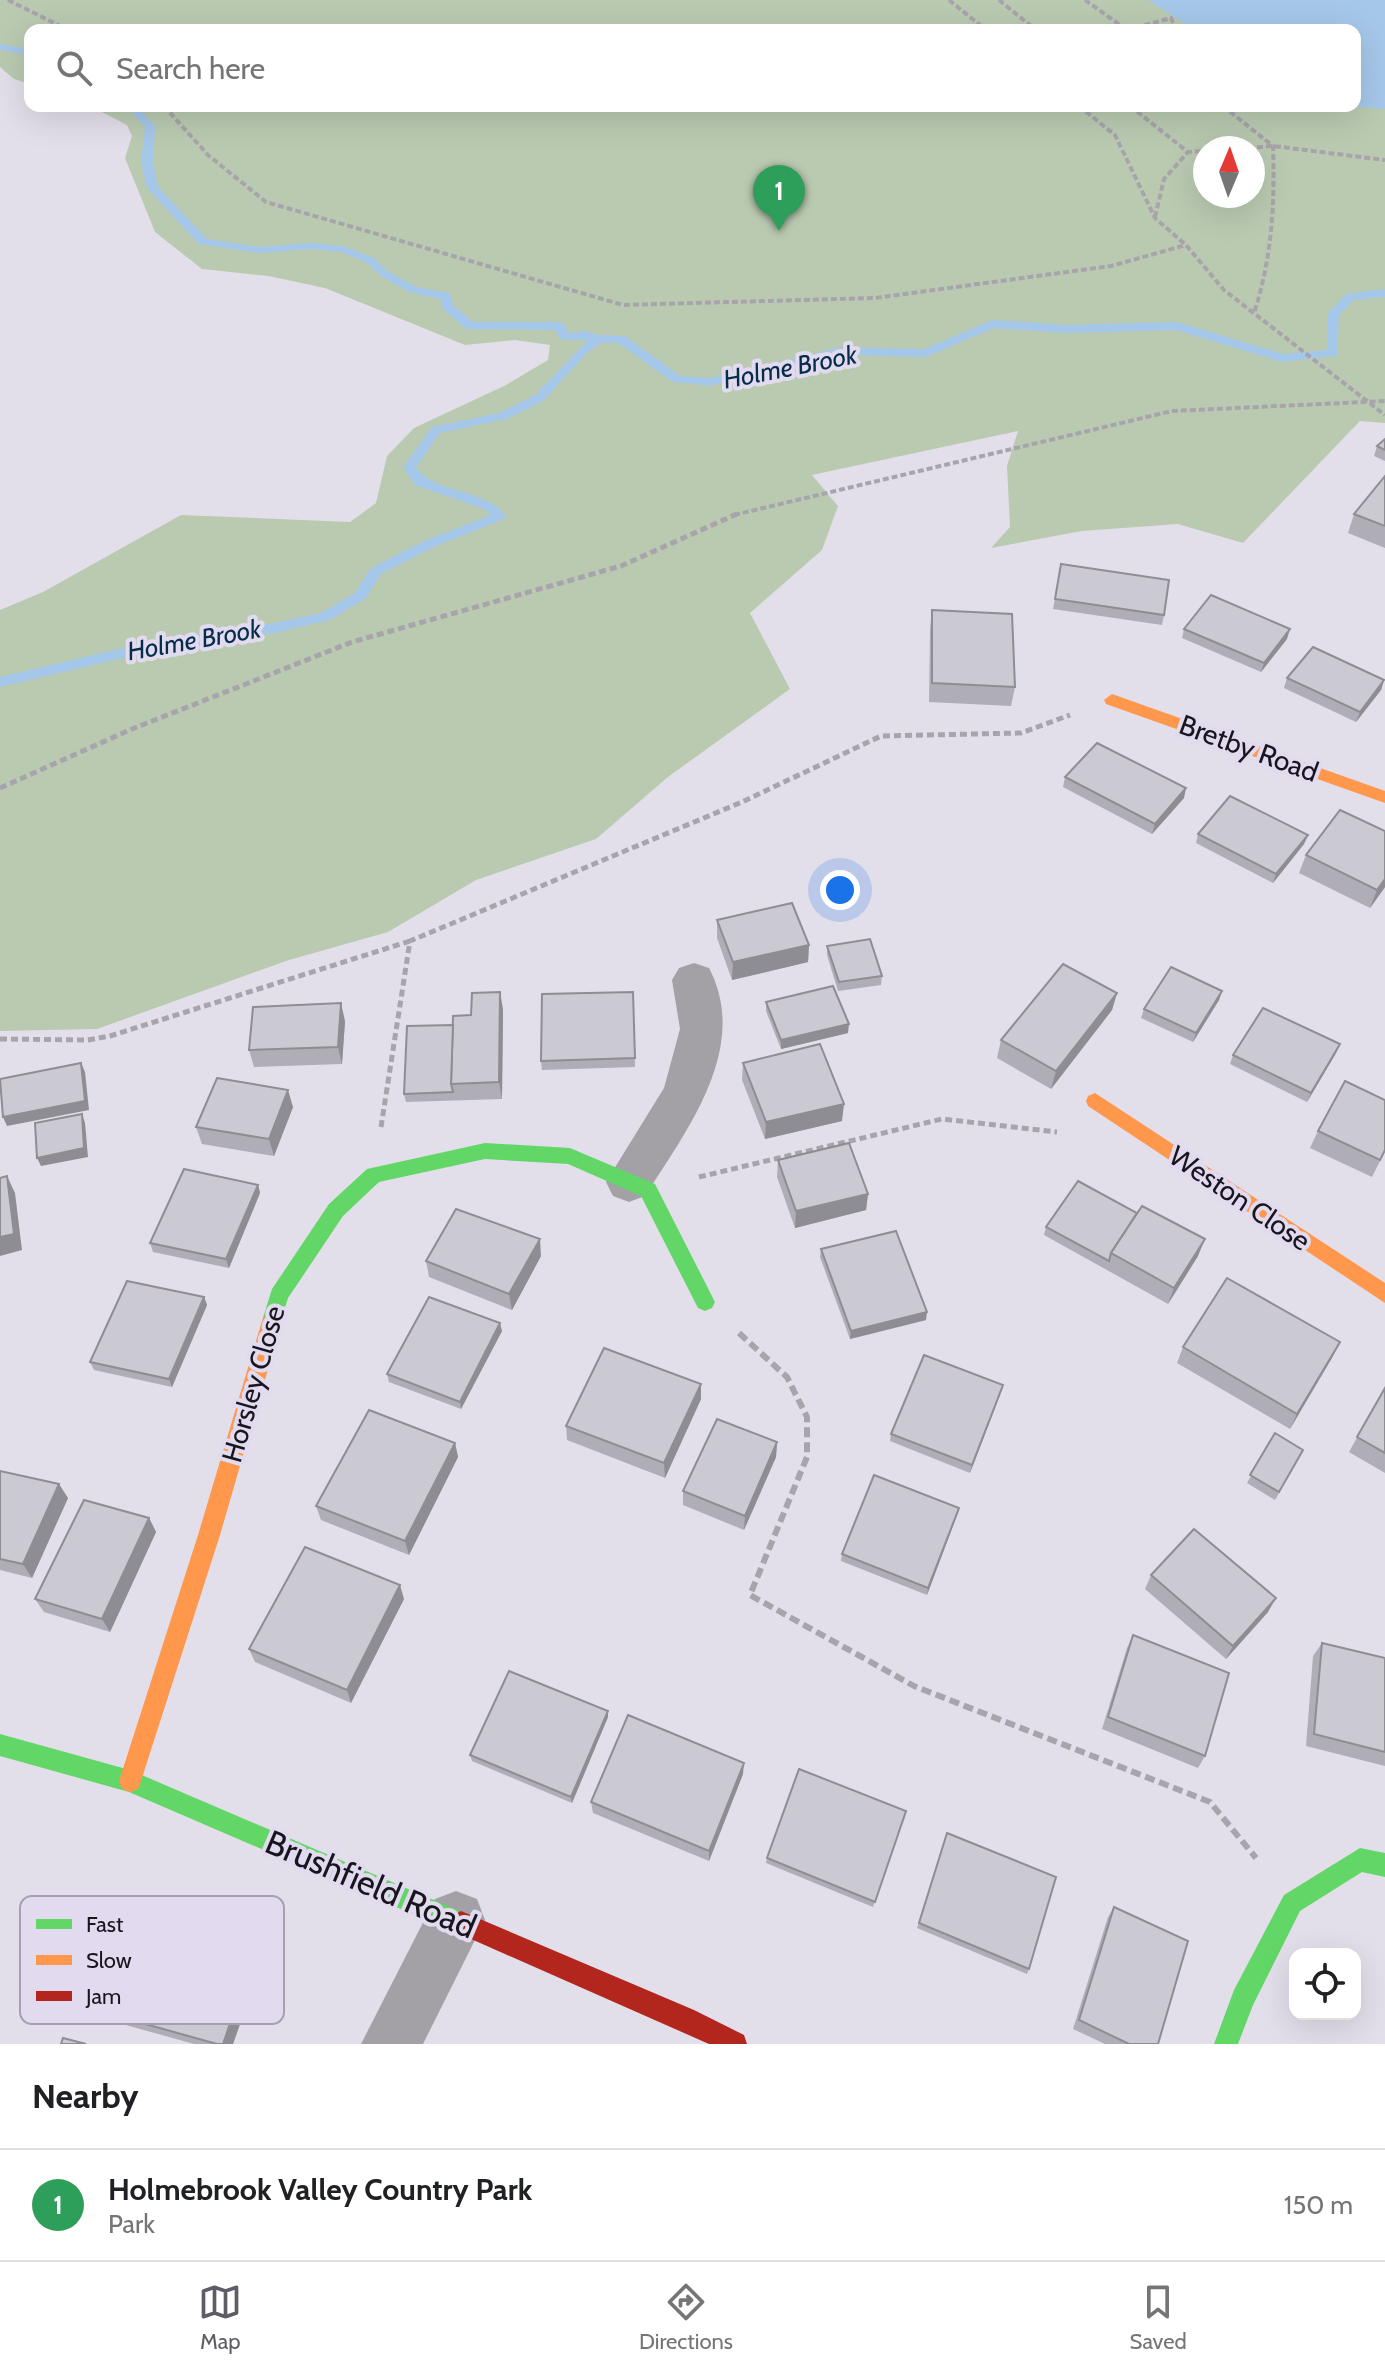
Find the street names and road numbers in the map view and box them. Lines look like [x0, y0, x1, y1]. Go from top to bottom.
street label: Bretby Road [1175, 707, 1323, 789]
street label: Weston Close [1163, 1138, 1317, 1258]
street label: Horsley Close [214, 1302, 292, 1466]
street label: Brushfield Road [259, 1821, 483, 1947]

